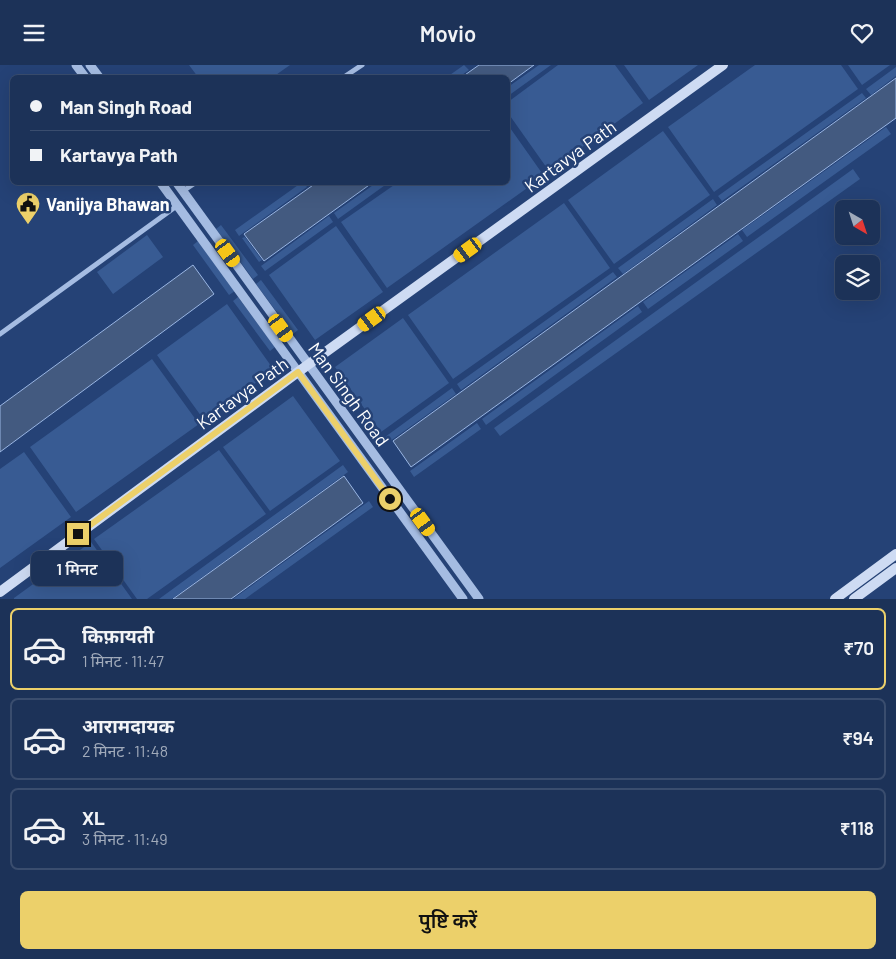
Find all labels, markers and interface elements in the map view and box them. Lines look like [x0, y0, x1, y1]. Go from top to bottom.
icon: menu [20, 19, 48, 47]
icon: heart [848, 19, 876, 47]
text: Movio [420, 20, 476, 46]
text: Man Singh Road [60, 95, 192, 118]
street label: Kartavya Path [520, 115, 620, 197]
text: Kartavya Path [60, 143, 178, 166]
public building icon: Vanijya Bhawan [15, 191, 41, 225]
place label: Vanijya Bhawan [46, 193, 170, 215]
north arrow [835, 200, 880, 245]
map controls [835, 200, 880, 300]
car [451, 235, 484, 265]
car [213, 236, 242, 270]
button: layers [835, 255, 880, 300]
car [355, 304, 388, 334]
car [266, 311, 295, 345]
street label: Man Singh Road [304, 338, 394, 450]
street label: Kartavya Path [192, 352, 292, 434]
route start [379, 488, 401, 510]
car [408, 505, 437, 539]
route end [67, 523, 89, 545]
callout: 1 मिनट [32, 551, 124, 587]
text: 1 मिनट [56, 559, 98, 578]
text: किफ़ायती [82, 624, 154, 647]
icon: car [22, 627, 67, 672]
text: ₹70 [843, 636, 874, 659]
text: 1 मिनट · 11:47 [82, 651, 164, 670]
text: आरामदायक [82, 714, 174, 737]
icon: car [22, 717, 67, 762]
text: ₹94 [842, 726, 874, 749]
text: 2 मिनट · 11:48 [82, 741, 168, 760]
text: XL [82, 806, 105, 829]
icon: car [22, 807, 67, 852]
text: ₹118 [840, 816, 874, 839]
text: 3 मिनट · 11:49 [82, 829, 168, 848]
button: पुष्टि करें [20, 891, 876, 949]

